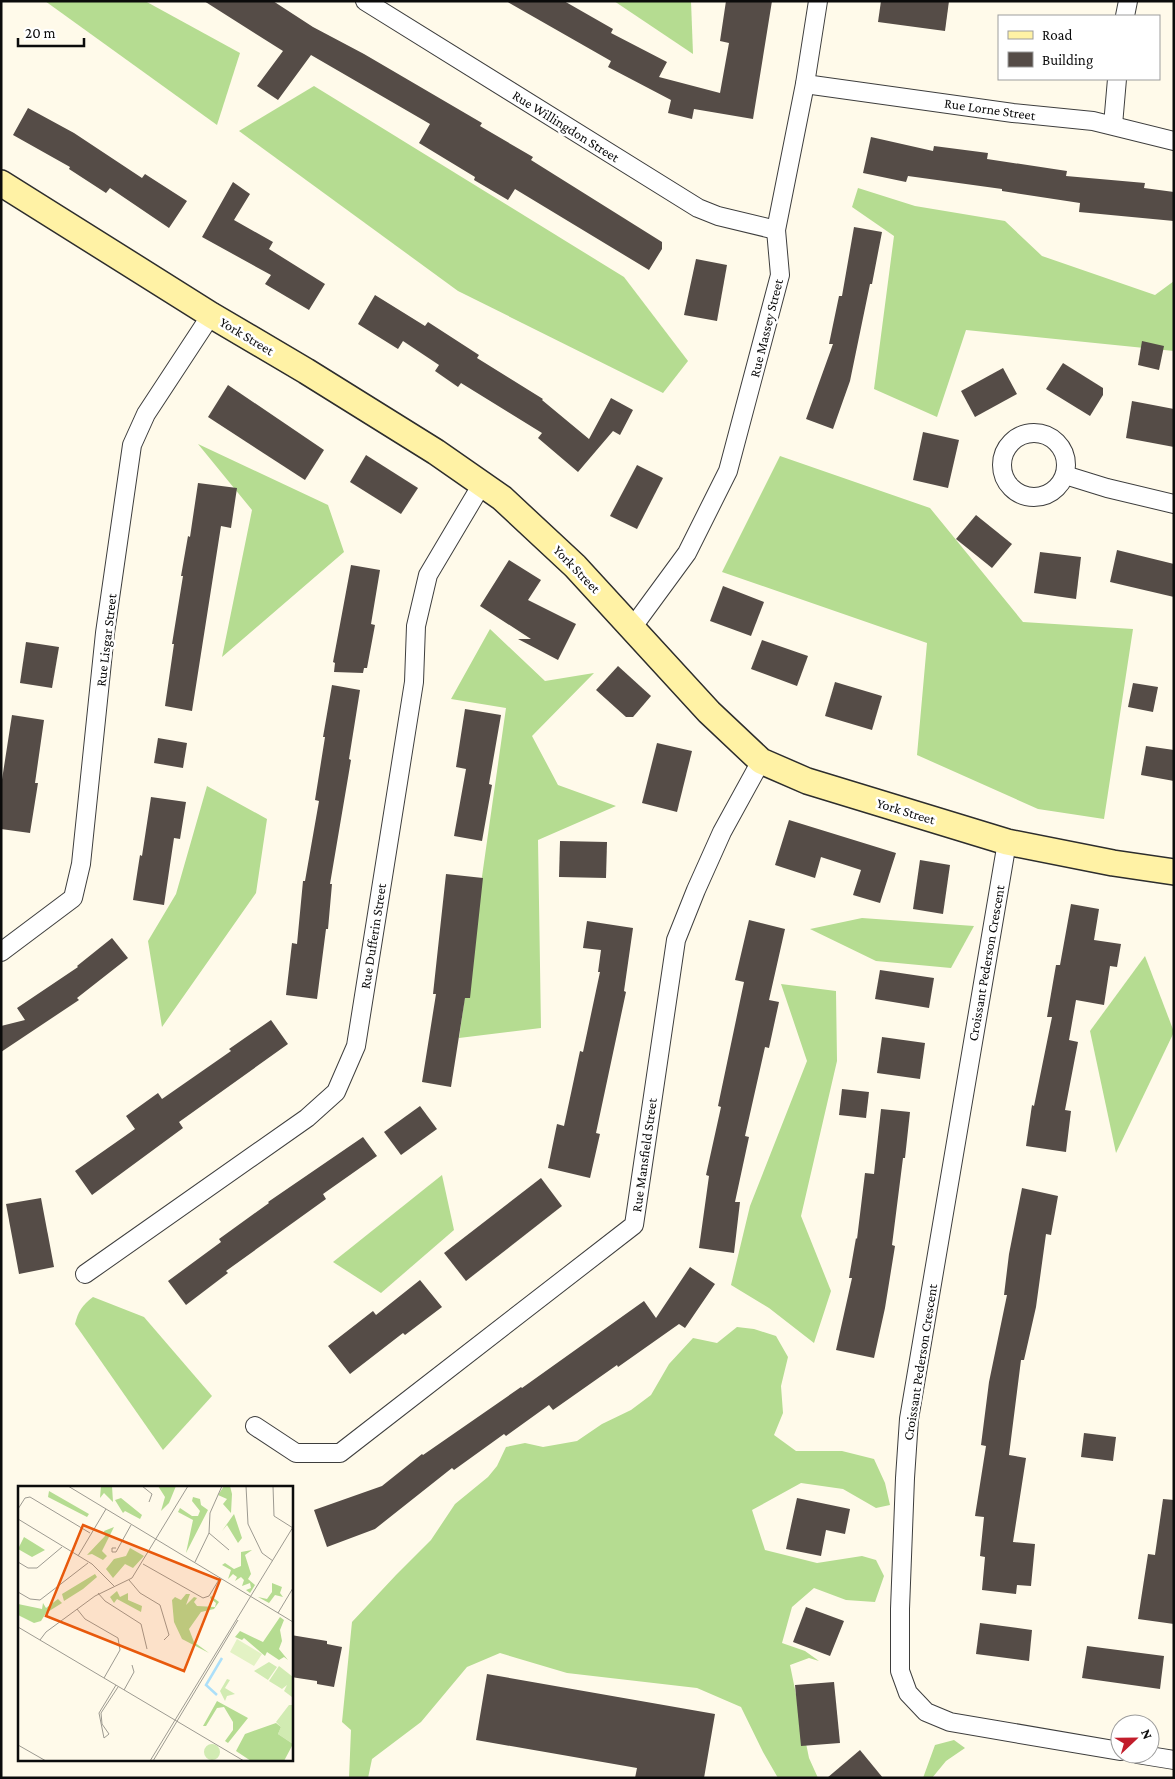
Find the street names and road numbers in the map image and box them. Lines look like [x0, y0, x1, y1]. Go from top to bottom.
street label: Rue Willingdon Street [510, 87, 623, 165]
street label: Rue Lorne Street [943, 95, 1037, 123]
street label: Rue Massey Street [746, 277, 786, 379]
street label: York Street [217, 314, 277, 359]
street label: York Street [550, 542, 604, 597]
street label: Rue Lisgar Street [92, 592, 120, 687]
street label: York Street [875, 795, 938, 828]
street label: Rue Dufferin Street [357, 882, 389, 990]
street label: Croissant Pederson Crescent [964, 883, 1008, 1042]
street label: Rue Mansfield Street [628, 1097, 660, 1213]
street label: Croissant Pederson Crescent [900, 1282, 940, 1441]

